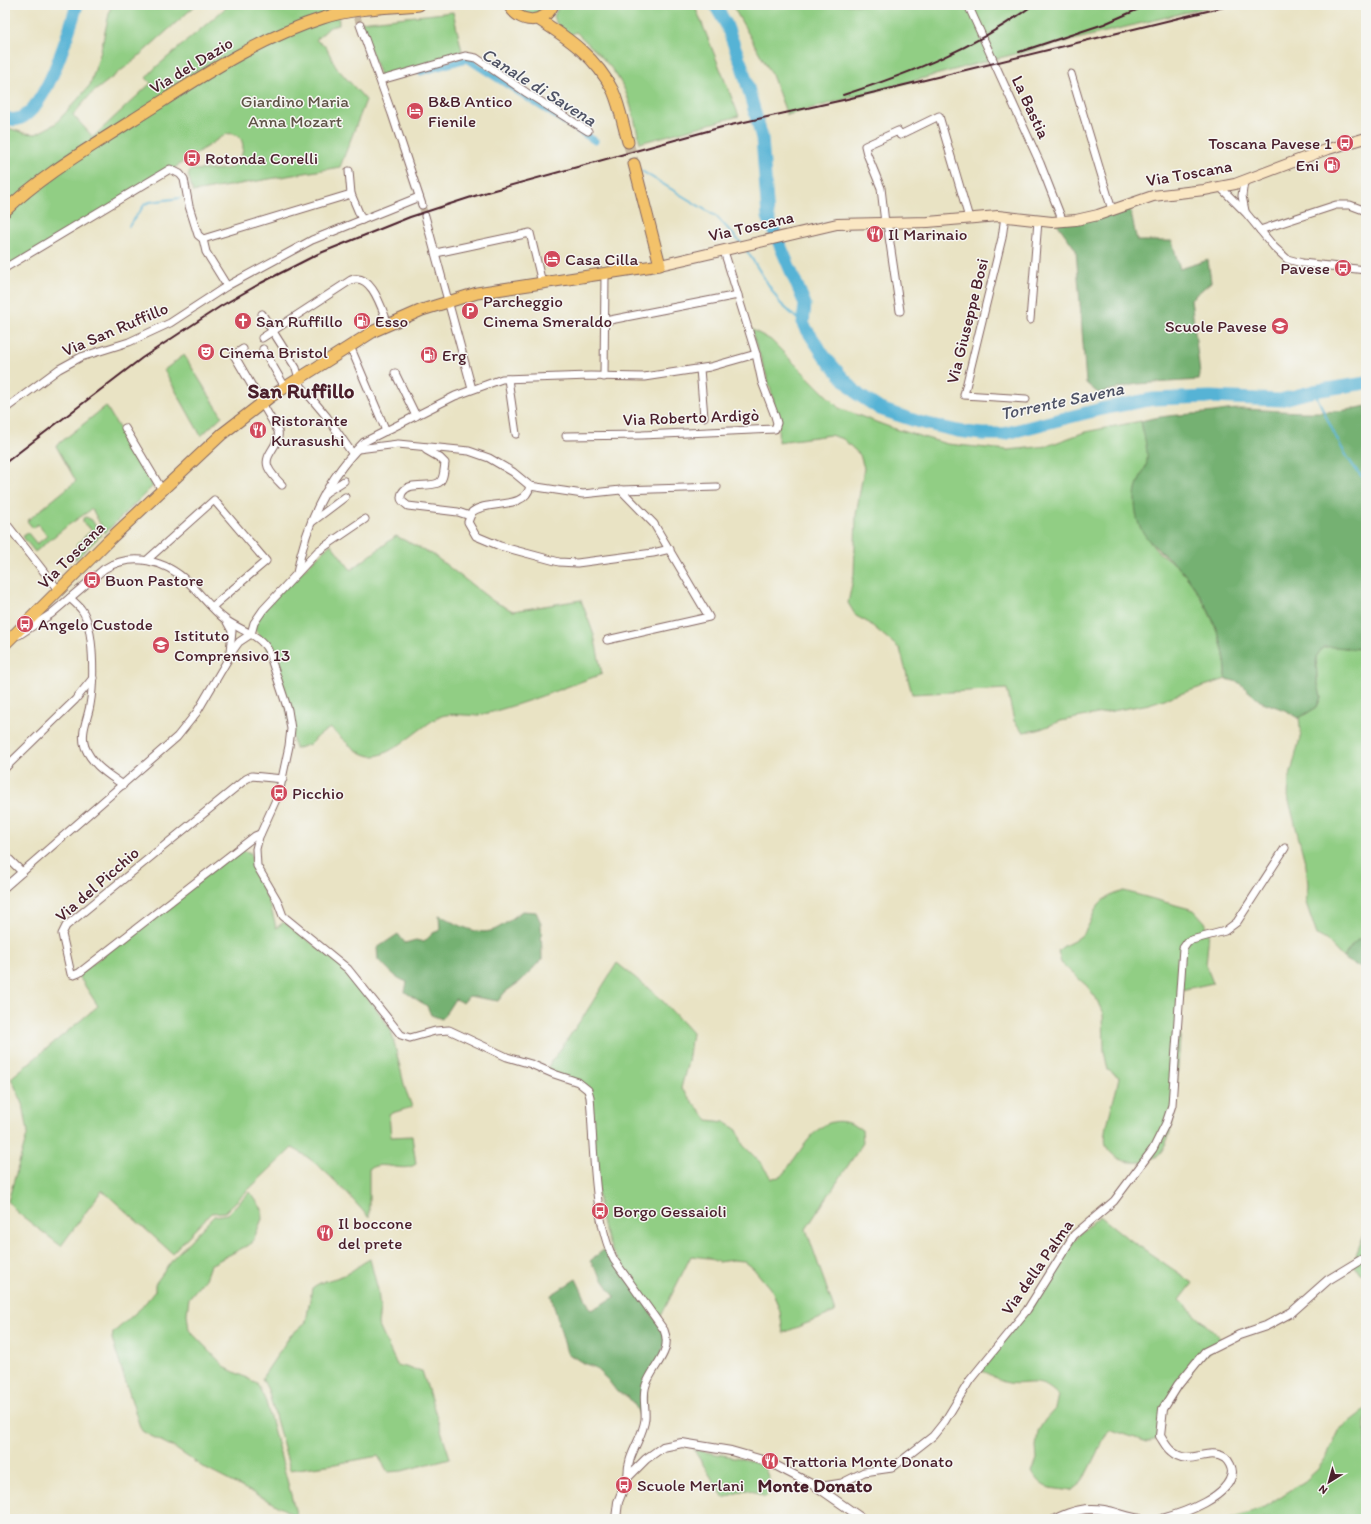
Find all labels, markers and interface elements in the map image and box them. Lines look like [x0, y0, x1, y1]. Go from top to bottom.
street label: Via del Dazio [146, 32, 236, 98]
water label: Canale di Savena [478, 43, 601, 131]
street label: La Bastia [1008, 72, 1054, 142]
park label: Giardino Maria Anna Mozart [241, 91, 349, 131]
place label: B&B Antico Fienile [428, 91, 512, 131]
hotel icon: B&B Antico Fienile [405, 101, 425, 121]
place label: Toscana Pavese 1 [1208, 133, 1332, 153]
bus stop icon: Toscana Pavese 1 [1335, 133, 1355, 153]
bus stop icon: Rotonda Corelli [182, 148, 202, 168]
place label: Rotonda Corelli [205, 148, 318, 168]
place label: Eni [1296, 155, 1319, 175]
fuel station icon: Eni [1322, 155, 1342, 175]
street label: Via Toscana [1144, 156, 1234, 190]
street label: Via Toscana [706, 206, 796, 246]
restaurant icon: Il Marinaio [865, 224, 885, 244]
place label: Il Marinaio [888, 224, 967, 244]
hotel icon: Casa Cilla [542, 249, 562, 269]
place label: Casa Cilla [565, 249, 638, 269]
street label: Via Giuseppe Bosi [942, 256, 992, 386]
place label: Pavese [1280, 258, 1330, 278]
bus stop icon: Pavese [1333, 258, 1353, 278]
place label: Parcheggio Cinema Smeraldo [483, 291, 612, 331]
street label: Via San Ruffillo [59, 298, 171, 360]
parking icon: Parcheggio Cinema Smeraldo [460, 301, 480, 321]
church icon: San Ruffillo [233, 311, 253, 331]
place label: San Ruffillo [256, 311, 343, 331]
fuel station icon: Esso [352, 311, 372, 331]
place label: Esso [375, 311, 408, 331]
place label: Scuole Pavese [1165, 316, 1267, 336]
school or university icon: Scuole Pavese [1270, 316, 1290, 336]
theatre icon: Cinema Bristol [196, 342, 216, 362]
place label: Cinema Bristol [219, 342, 328, 362]
fuel station icon: Erg [419, 345, 439, 365]
place label: Erg [442, 345, 467, 365]
water label: Torrente Savena [998, 377, 1126, 425]
district label: San Ruffillo [247, 378, 355, 403]
street label: Via Roberto Ardigò [622, 405, 760, 429]
place label: Ristorante Kurasushi [271, 410, 348, 450]
restaurant icon: Ristorante Kurasushi [248, 420, 268, 440]
street label: Via Toscana [33, 517, 109, 593]
bus stop icon: Buon Pastore [82, 570, 102, 590]
place label: Buon Pastore [105, 570, 203, 590]
bus stop icon: Angelo Custode [15, 614, 35, 634]
place label: Angelo Custode [38, 614, 153, 634]
place label: Istituto Comprensivo 13 [174, 625, 290, 665]
school or university icon: Istituto Comprensivo 13 [151, 635, 171, 655]
bus stop icon: Picchio [269, 783, 289, 803]
place label: Picchio [292, 783, 344, 803]
street label: Via del Picchio [51, 842, 143, 926]
bus stop icon: Borgo Gessaioli [590, 1201, 610, 1221]
place label: Borgo Gessaioli [613, 1201, 727, 1221]
place label: Il boccone del prete [338, 1213, 412, 1253]
street label: Via della Palma [997, 1215, 1077, 1319]
restaurant icon: Il boccone del prete [315, 1223, 335, 1243]
restaurant icon: Trattoria Monte Donato [760, 1451, 780, 1471]
place label: Trattoria Monte Donato [783, 1451, 953, 1471]
north arrow [1309, 1462, 1349, 1502]
district label: Monte Donato [758, 1474, 873, 1497]
bus stop icon: Scuole Merlani [614, 1475, 634, 1495]
place label: Scuole Merlani [637, 1475, 744, 1495]
text: N [1316, 1482, 1330, 1497]

